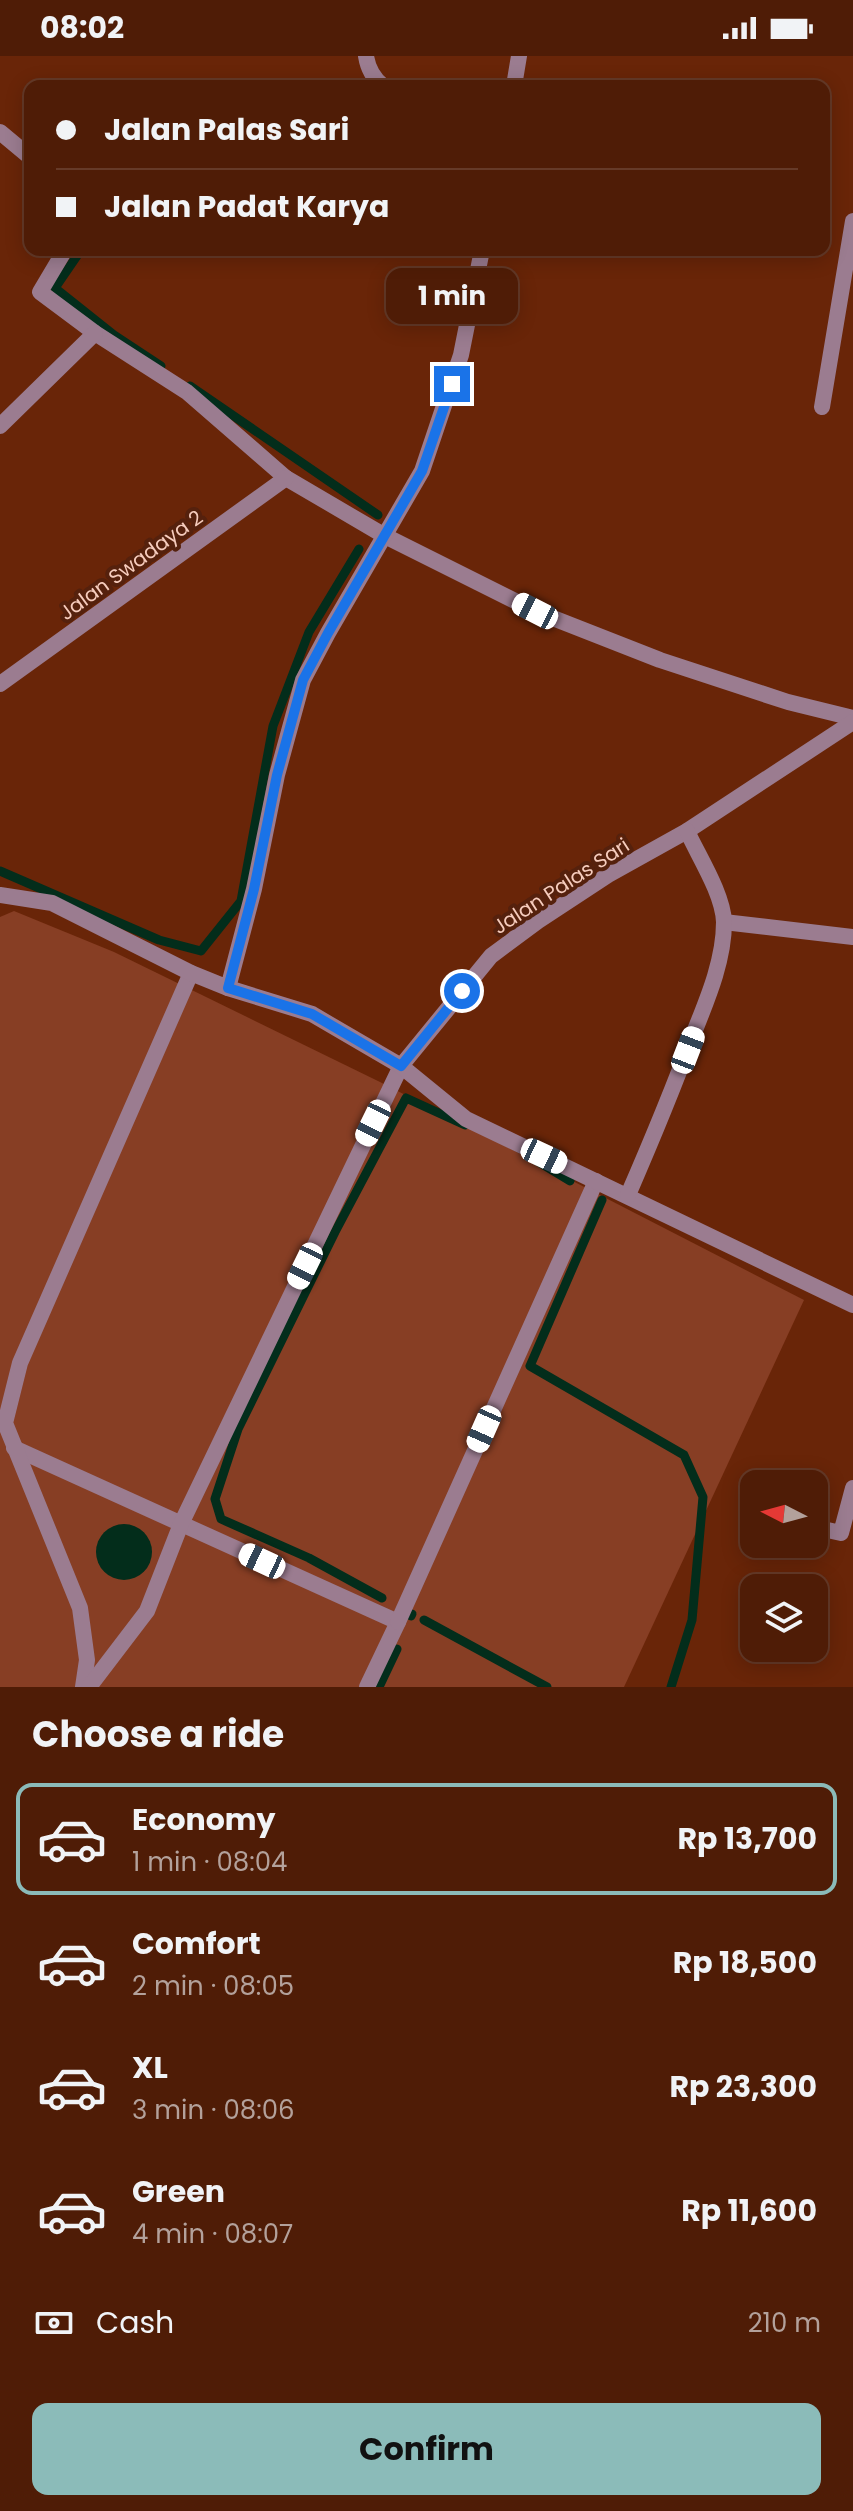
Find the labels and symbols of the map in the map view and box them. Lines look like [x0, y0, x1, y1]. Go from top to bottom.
callout: 1 min [386, 268, 518, 324]
route end [434, 366, 470, 402]
street label: Jalan Swadaya 2 [54, 503, 208, 627]
car [508, 589, 562, 633]
street label: Jalan Palas Sari [487, 831, 635, 941]
route start [444, 973, 480, 1009]
car [668, 1023, 708, 1077]
car [352, 1096, 394, 1150]
car [517, 1135, 571, 1177]
car [284, 1239, 326, 1293]
car [463, 1402, 505, 1456]
north arrow [740, 1470, 828, 1558]
car [235, 1540, 289, 1582]

